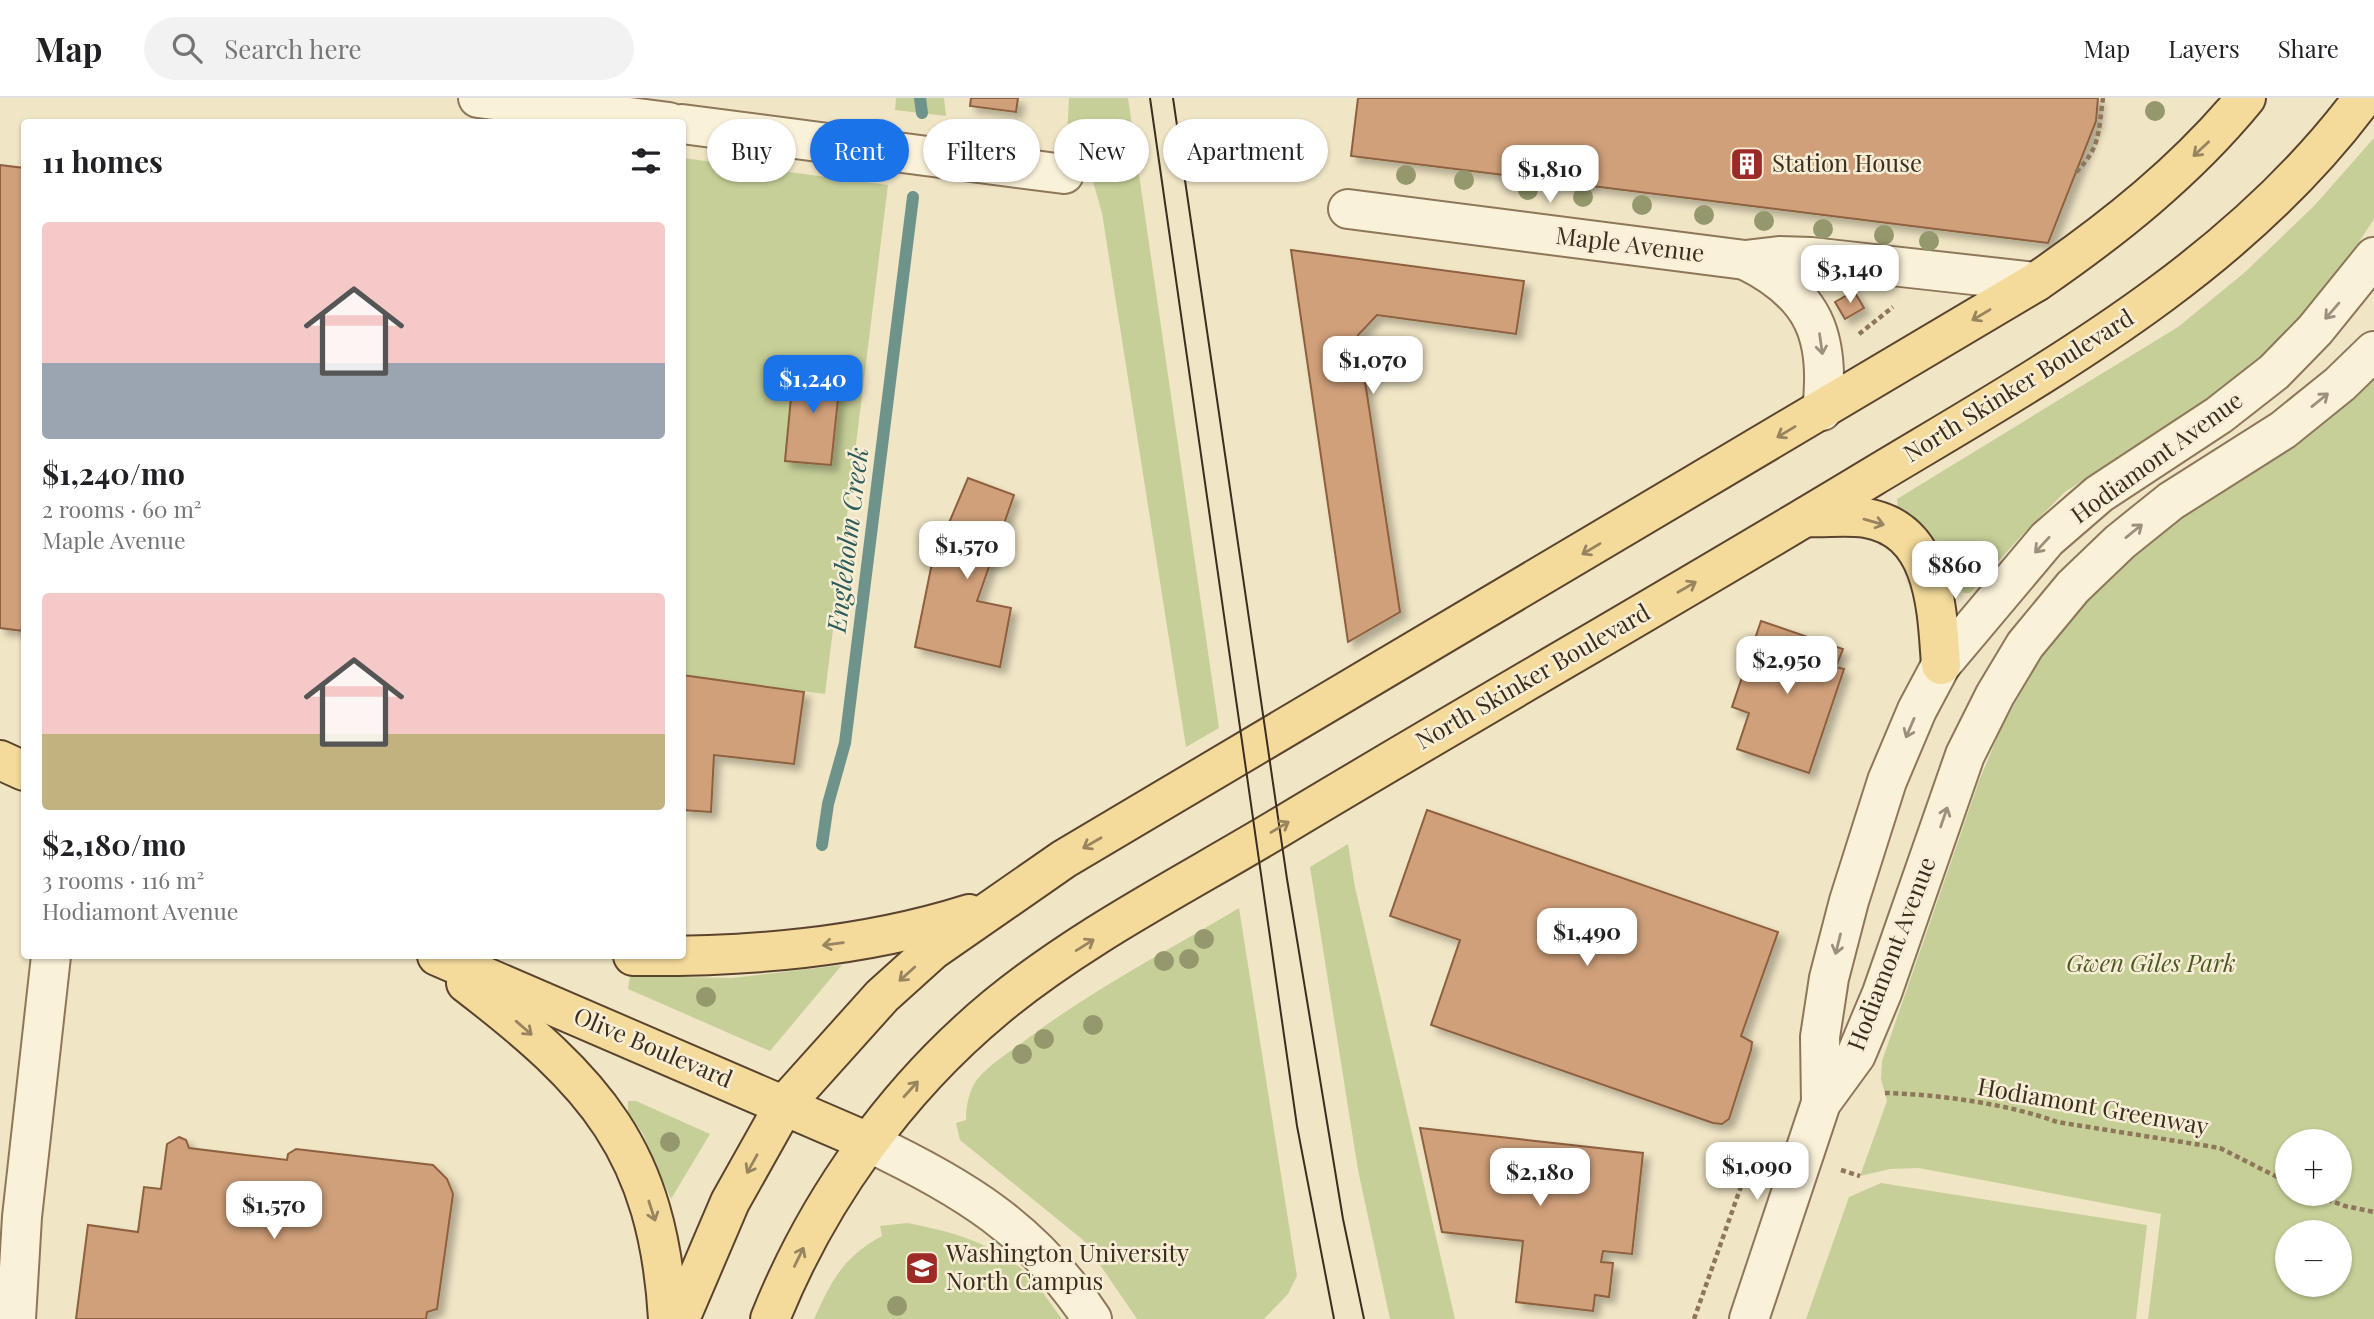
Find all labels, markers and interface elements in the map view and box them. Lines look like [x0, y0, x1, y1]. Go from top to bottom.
search box [144, 17, 634, 80]
text: Map [35, 26, 102, 70]
icon: search [168, 29, 206, 67]
text: Search here [224, 31, 362, 66]
text: Map [2084, 32, 2130, 64]
text: Layers [2168, 32, 2240, 64]
text: Share [2278, 32, 2339, 64]
chip: Buy [707, 119, 796, 182]
chip: Rent [810, 119, 909, 182]
chip: Filters [923, 119, 1040, 182]
chip: New [1054, 119, 1149, 182]
chip: Apartment [1163, 119, 1328, 182]
text: 11 homes [42, 141, 163, 181]
one-way arrow [2192, 141, 2210, 157]
icon: filters [627, 142, 665, 180]
building icon: Station House [1728, 145, 1766, 183]
pin: $1,810 [1493, 146, 1607, 205]
place label: Station House [1772, 146, 1922, 178]
text: $1,810 [1518, 152, 1582, 183]
street label: Maple Avenue [1554, 218, 1707, 268]
pin: $3,140 [1793, 246, 1907, 305]
text: $3,140 [1817, 252, 1883, 283]
icon: home [291, 268, 417, 394]
street label: North Skinker Boulevard [1897, 300, 2139, 468]
one-way arrow [2324, 301, 2340, 319]
one-way arrow [1972, 308, 1992, 322]
one-way arrow [1815, 332, 1828, 355]
pin: $1,070 [1316, 336, 1430, 396]
text: $1,070 [1339, 343, 1407, 374]
pin: $1,240 [756, 356, 870, 415]
text: $1,240 [779, 362, 847, 393]
street label: Hodiamont Avenue [2063, 383, 2248, 530]
one-way arrow [2311, 392, 2329, 408]
one-way arrow [1777, 426, 1797, 440]
water label: Engleholm Creek [818, 445, 875, 635]
text: $1,240/mo [42, 453, 185, 493]
text: 2 rooms · 60 m² [42, 493, 202, 524]
one-way arrow [1863, 516, 1885, 529]
pin: $1,570 [910, 522, 1024, 581]
one-way arrow [2125, 523, 2143, 538]
text: Maple Avenue [42, 524, 186, 555]
text: $1,570 [935, 528, 999, 559]
one-way arrow [2034, 536, 2051, 553]
one-way arrow [1581, 542, 1601, 556]
pin: $860 [1914, 542, 1996, 601]
text: $860 [1928, 548, 1982, 579]
one-way arrow [1676, 580, 1696, 594]
street label: North Skinker Boulevard [1409, 595, 1655, 756]
pin: $2,950 [1730, 636, 1844, 696]
icon: home [291, 639, 417, 765]
text: $2,950 [1752, 643, 1822, 674]
one-way arrow [1903, 717, 1916, 738]
one-way arrow [1939, 807, 1951, 829]
one-way arrow [1270, 820, 1290, 834]
text: $2,180/mo [42, 824, 186, 864]
one-way arrow [1083, 836, 1103, 850]
street label: Hodiamont Avenue [1838, 852, 1942, 1055]
text: 3 rooms · 116 m² [42, 864, 204, 895]
text: Hodiamont Avenue [42, 895, 239, 926]
pin: $1,490 [1530, 908, 1644, 968]
text: $1,490 [1553, 915, 1621, 946]
one-way arrow [1831, 932, 1844, 954]
one-way arrow [822, 938, 845, 951]
one-way arrow [1075, 938, 1095, 952]
park label: Gwen Giles Park [2066, 946, 2236, 978]
one-way arrow [898, 966, 916, 982]
street label: Olive Boulevard [570, 998, 738, 1094]
one-way arrow [514, 1020, 532, 1036]
street label: Hodiamont Greenway [1975, 1069, 2212, 1141]
one-way arrow [903, 1080, 919, 1098]
map controls [2275, 1129, 2352, 1297]
button: + [2275, 1129, 2352, 1206]
pin: $1,090 [1700, 1142, 1814, 1202]
pin: $2,180 [1483, 1148, 1597, 1208]
text: $1,090 [1722, 1149, 1792, 1180]
one-way arrow [745, 1153, 759, 1173]
text: $2,180 [1506, 1155, 1574, 1186]
pin: $1,570 [217, 1182, 331, 1241]
text: $1,570 [242, 1188, 306, 1219]
one-way arrow [647, 1200, 659, 1222]
button: − [2275, 1220, 2352, 1297]
place label: Washington University North Campus [945, 1236, 1189, 1296]
one-way arrow [793, 1247, 807, 1268]
school or university icon: Washington University North Campus [903, 1249, 941, 1287]

